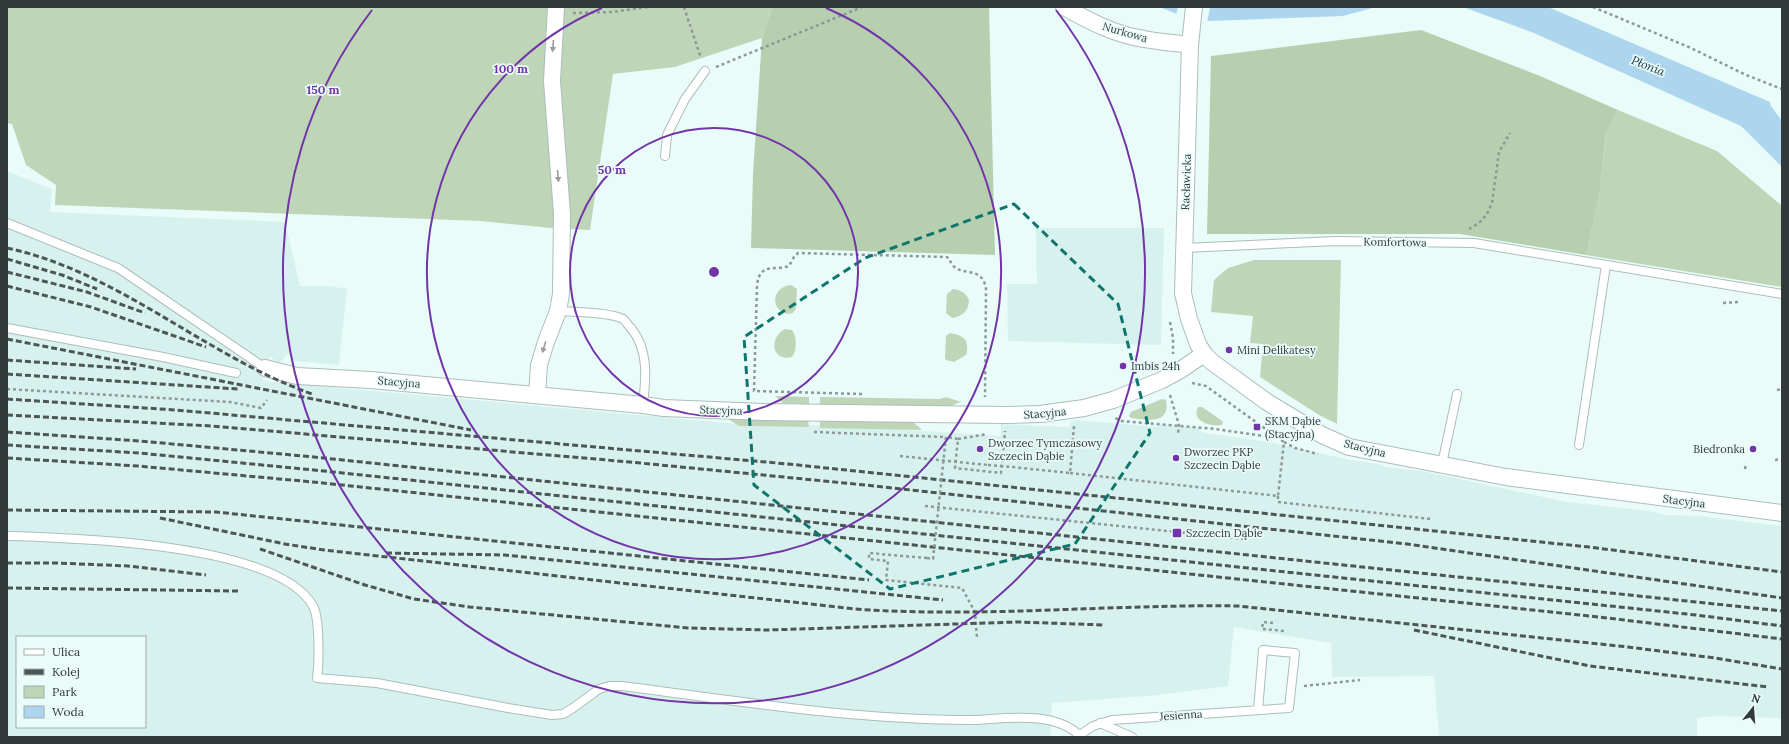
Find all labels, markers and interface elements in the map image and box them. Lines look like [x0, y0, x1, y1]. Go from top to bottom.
street label: Nurkowa [1101, 19, 1149, 45]
one-way arrow [550, 40, 557, 52]
water label: Płonia [1629, 52, 1667, 79]
text: 100 m [494, 61, 528, 76]
text: 150 m [306, 82, 340, 97]
street label: Racławicka [1178, 153, 1194, 211]
text: 50 m [598, 162, 626, 177]
one-way arrow [555, 170, 562, 182]
street label: Komfortowa [1363, 234, 1427, 250]
centre of rings [707, 265, 721, 279]
one-way arrow [541, 341, 547, 353]
place label: Mini Delikatesy [1237, 343, 1316, 357]
marker: Mini Delikatesy [1224, 345, 1234, 355]
place label: Imbis 24h [1131, 359, 1181, 373]
marker: Imbis 24h [1118, 361, 1128, 371]
street label: Stacyjna [377, 373, 421, 391]
street label: Stacyjna [699, 402, 743, 418]
street label: Stacyjna [1023, 404, 1067, 422]
place label: SKM Dąbie (Stacyjna) [1265, 414, 1321, 442]
marker: SKM Dąbie (Stacyjna) [1252, 422, 1262, 432]
place label: Dworzec Tymczasowy Szczecin Dąbie [988, 436, 1102, 463]
street label: Stacyjna [1342, 436, 1388, 460]
place label: Biedronka [1693, 442, 1745, 456]
marker: Dworzec Tymczasowy Szczecin Dąbie [975, 444, 985, 454]
marker: Biedronka [1748, 444, 1758, 454]
place label: Dworzec PKP Szczecin Dąbie [1184, 445, 1261, 472]
marker: Dworzec PKP Szczecin Dąbie [1171, 453, 1181, 463]
street label: Stacyjna [1662, 491, 1706, 511]
place label: Szczecin Dąbie [1186, 526, 1263, 540]
marker: Szczecin Dąbie [1171, 527, 1183, 539]
legend [16, 636, 146, 728]
text: Ulica [52, 644, 80, 659]
text: Kolej [52, 664, 80, 679]
text: Park [52, 684, 78, 699]
north arrow [1733, 688, 1773, 728]
text: N [1750, 690, 1763, 707]
text: Woda [52, 704, 84, 719]
street label: Jesienna [1158, 706, 1203, 724]

